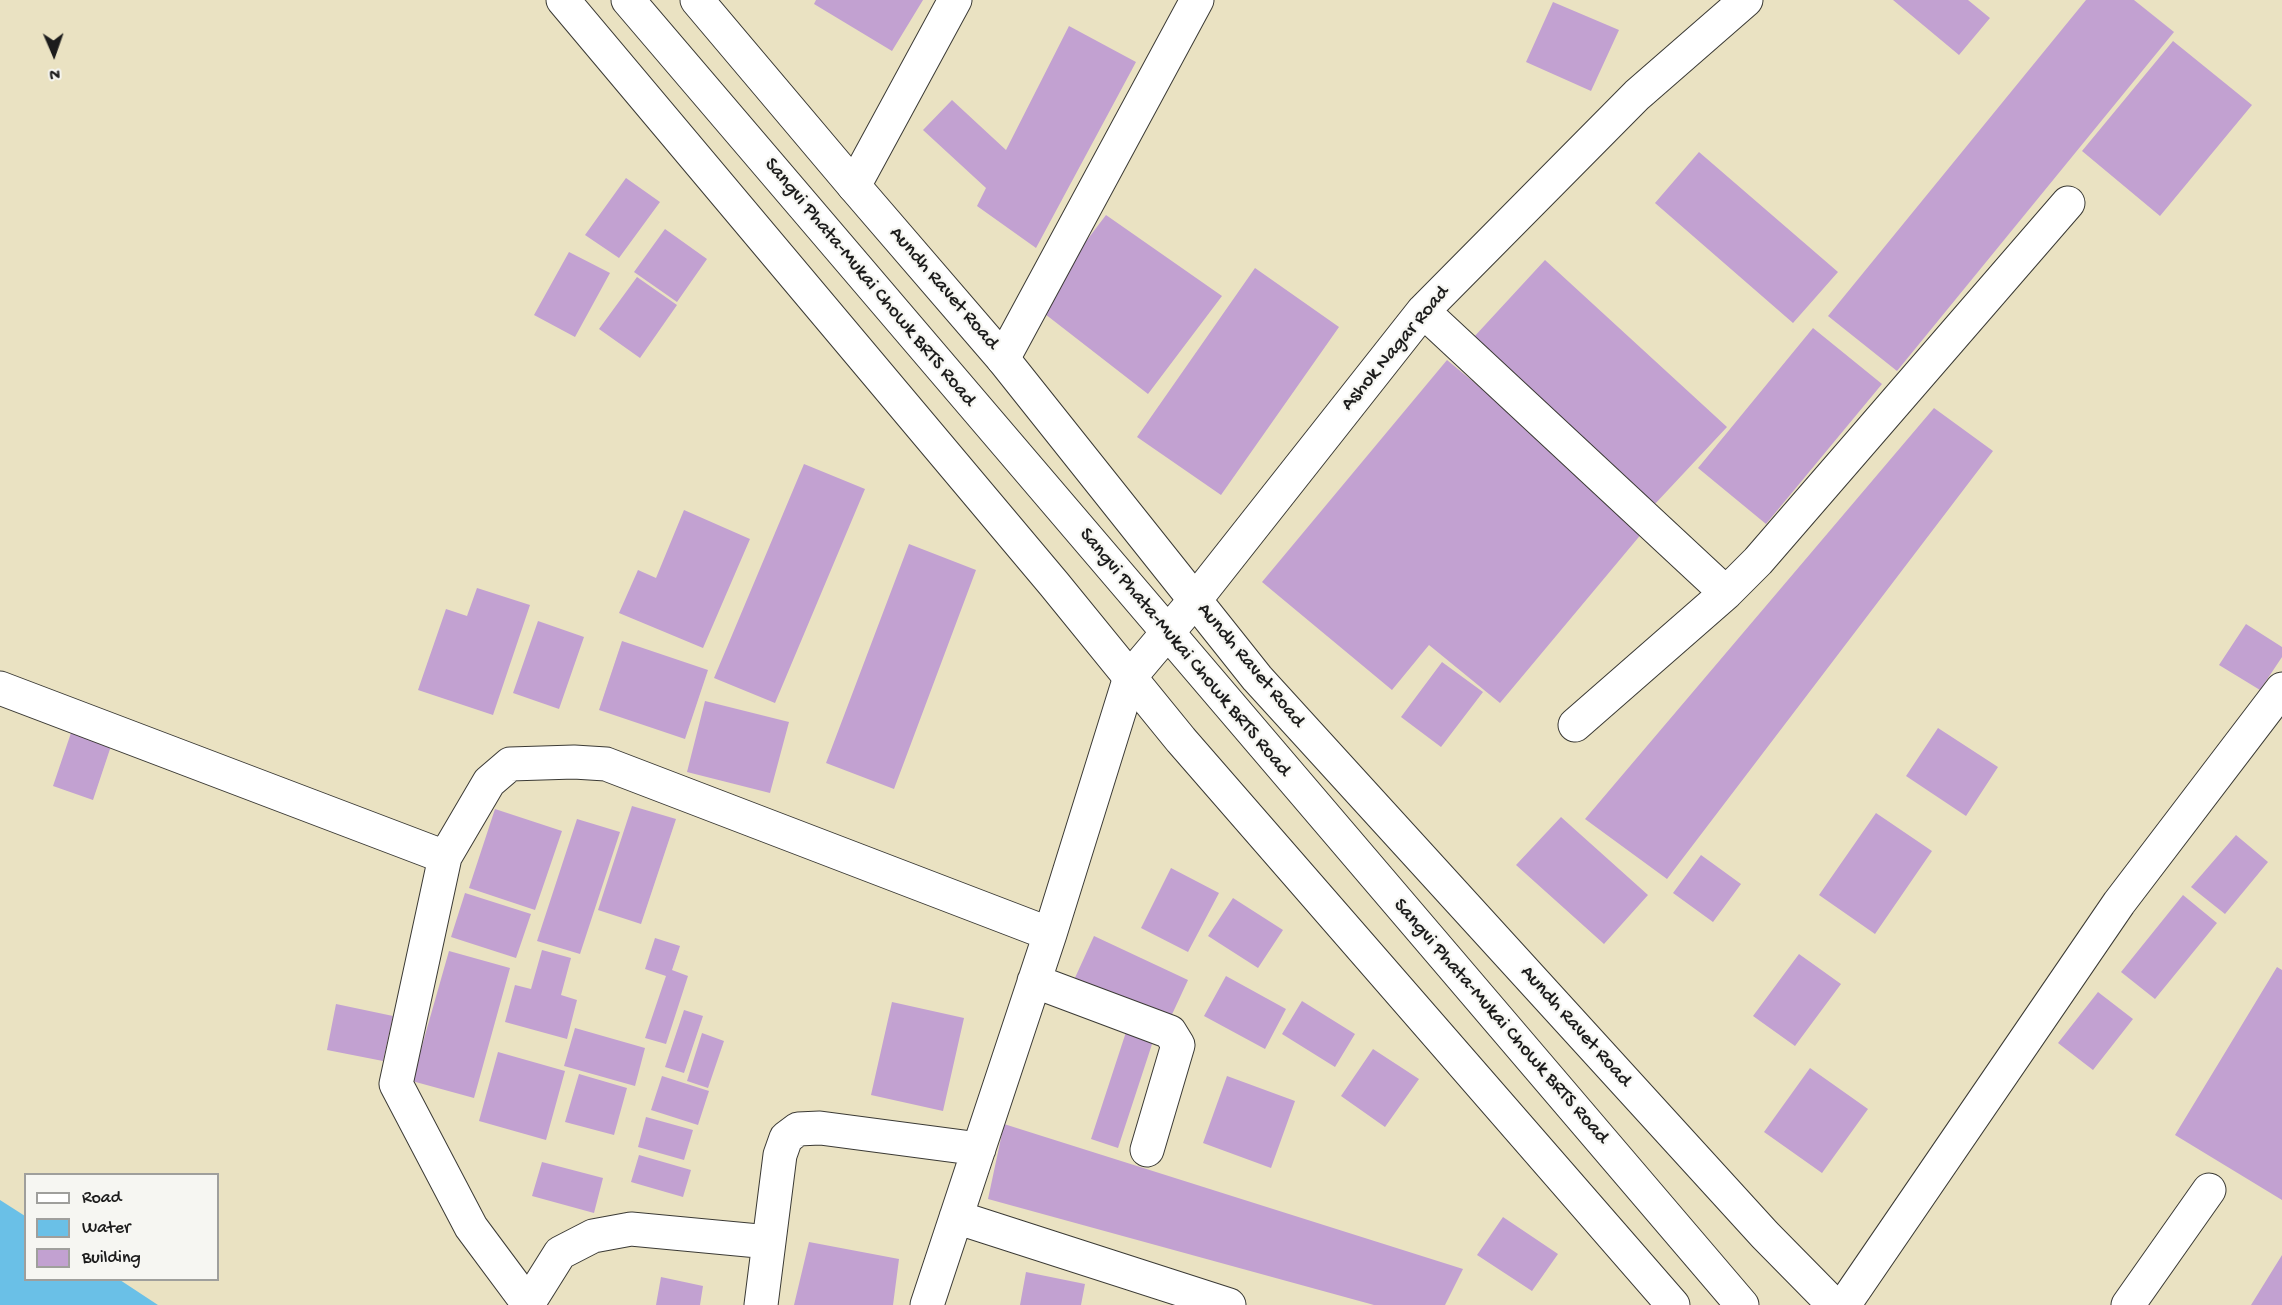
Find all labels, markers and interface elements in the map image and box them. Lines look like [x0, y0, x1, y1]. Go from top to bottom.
north arrow [24, 24, 84, 84]
text: N [49, 63, 60, 82]
street label: Sangvi Phata-Mukai Chowk BRTS Road [758, 154, 980, 412]
street label: Aundh Ravet Road [883, 223, 1003, 355]
street label: Ashok Nagar Road [1337, 282, 1455, 416]
street label: Sangvi Phata-Mukai Chowk BRTS Road [1073, 524, 1295, 782]
street label: Aundh Ravet Road [1191, 599, 1309, 733]
street label: Sangvi Phata-Mukai Chowk BRTS Road [1387, 894, 1613, 1150]
street label: Aundh Ravet Road [1514, 961, 1636, 1093]
legend [24, 1173, 219, 1281]
text: Road [82, 1188, 121, 1209]
text: Water [82, 1218, 130, 1239]
text: Building [82, 1248, 141, 1269]

